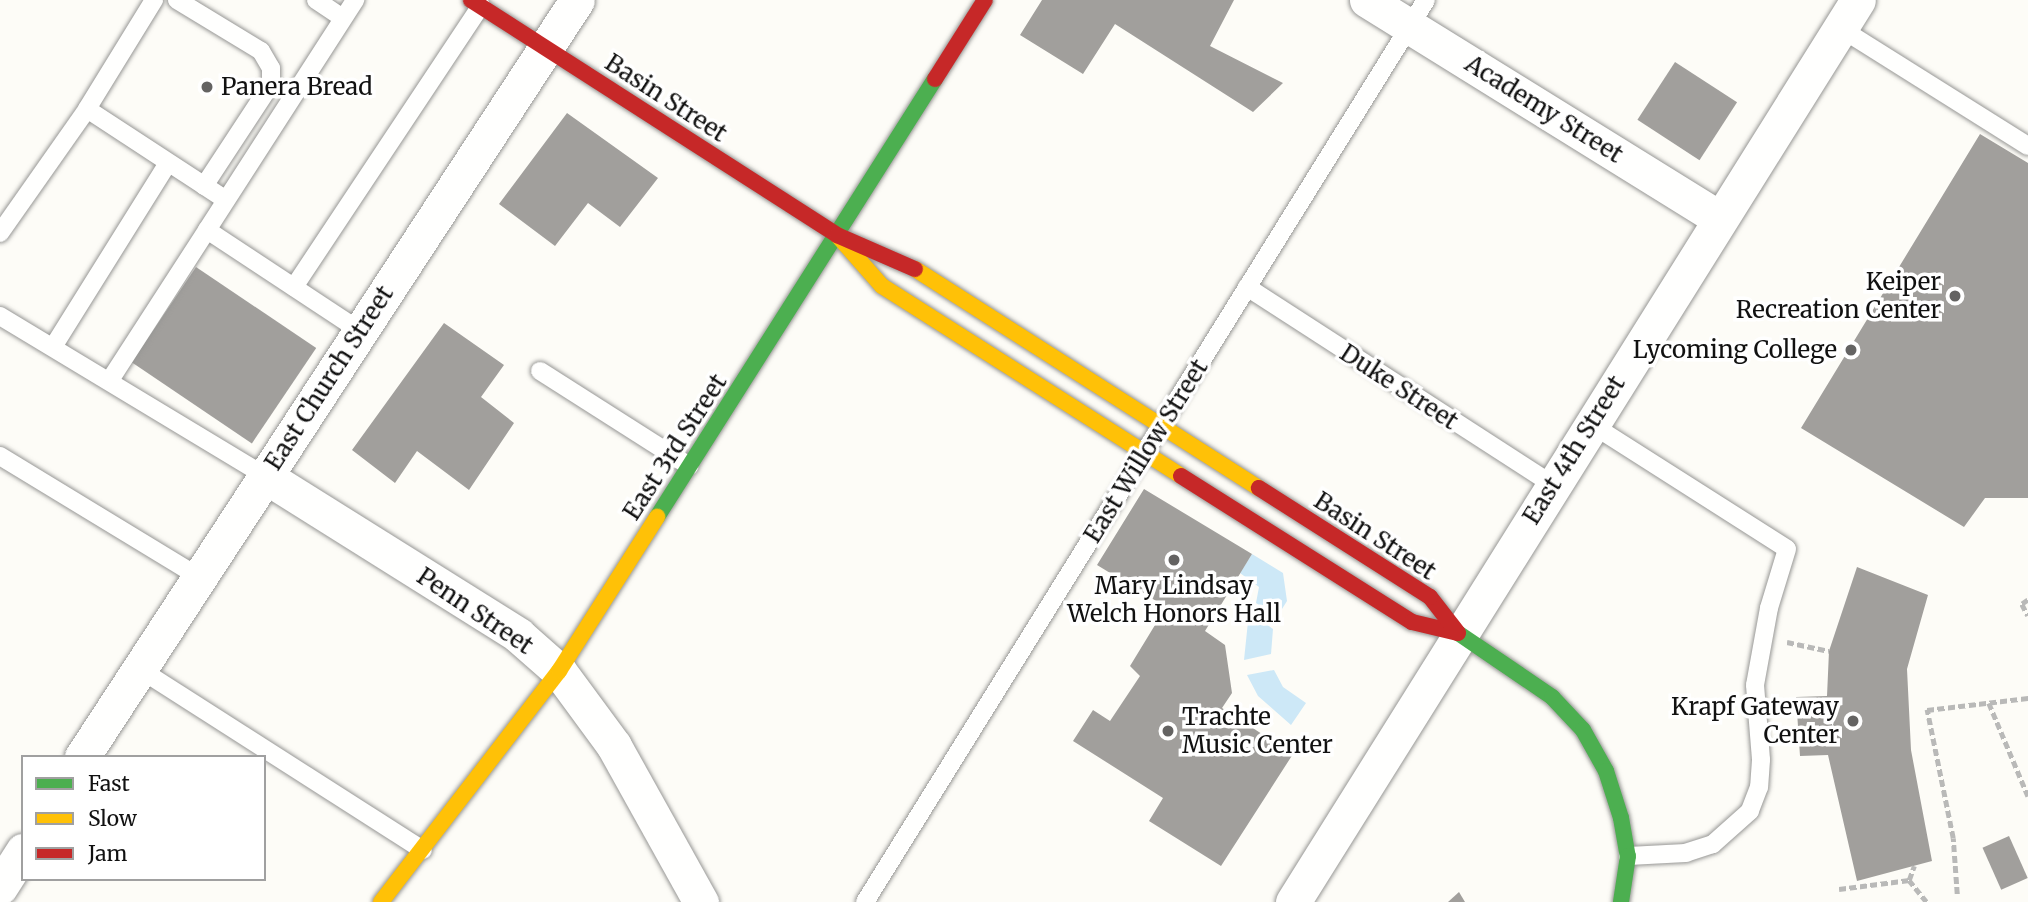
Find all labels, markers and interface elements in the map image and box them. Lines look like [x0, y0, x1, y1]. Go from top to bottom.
street label: Basin Street [600, 48, 732, 148]
street label: Academy Street [1460, 49, 1628, 169]
place label: Panera Bread [221, 73, 373, 101]
marker: Panera Bread [199, 79, 215, 95]
place label: Keiper Recreation Center [1736, 268, 1941, 324]
street label: East Church Street [259, 281, 399, 475]
marker: Keiper Recreation Center [1947, 288, 1963, 304]
place label: Lycoming College [1633, 336, 1837, 364]
street label: Duke Street [1335, 338, 1463, 436]
marker: Lycoming College [1843, 342, 1859, 358]
street label: East Willow Street [1078, 354, 1214, 548]
street label: East 3rd Street [617, 369, 733, 525]
street label: East 4th Street [1517, 370, 1631, 530]
street label: Basin Street [1309, 486, 1441, 586]
marker: Mary Lindsay Welch Honors Hall [1166, 552, 1182, 568]
street label: Penn Street [412, 562, 538, 660]
place label: Mary Lindsay Welch Honors Hall [1067, 572, 1281, 628]
place label: Krapf Gateway Center [1671, 693, 1839, 749]
place label: Trachte Music Center [1182, 703, 1333, 759]
marker: Krapf Gateway Center [1845, 713, 1861, 729]
marker: Trachte Music Center [1160, 723, 1176, 739]
legend [21, 755, 266, 881]
text: Fast [88, 770, 130, 797]
text: Slow [88, 805, 137, 832]
text: Jam [88, 840, 127, 867]

